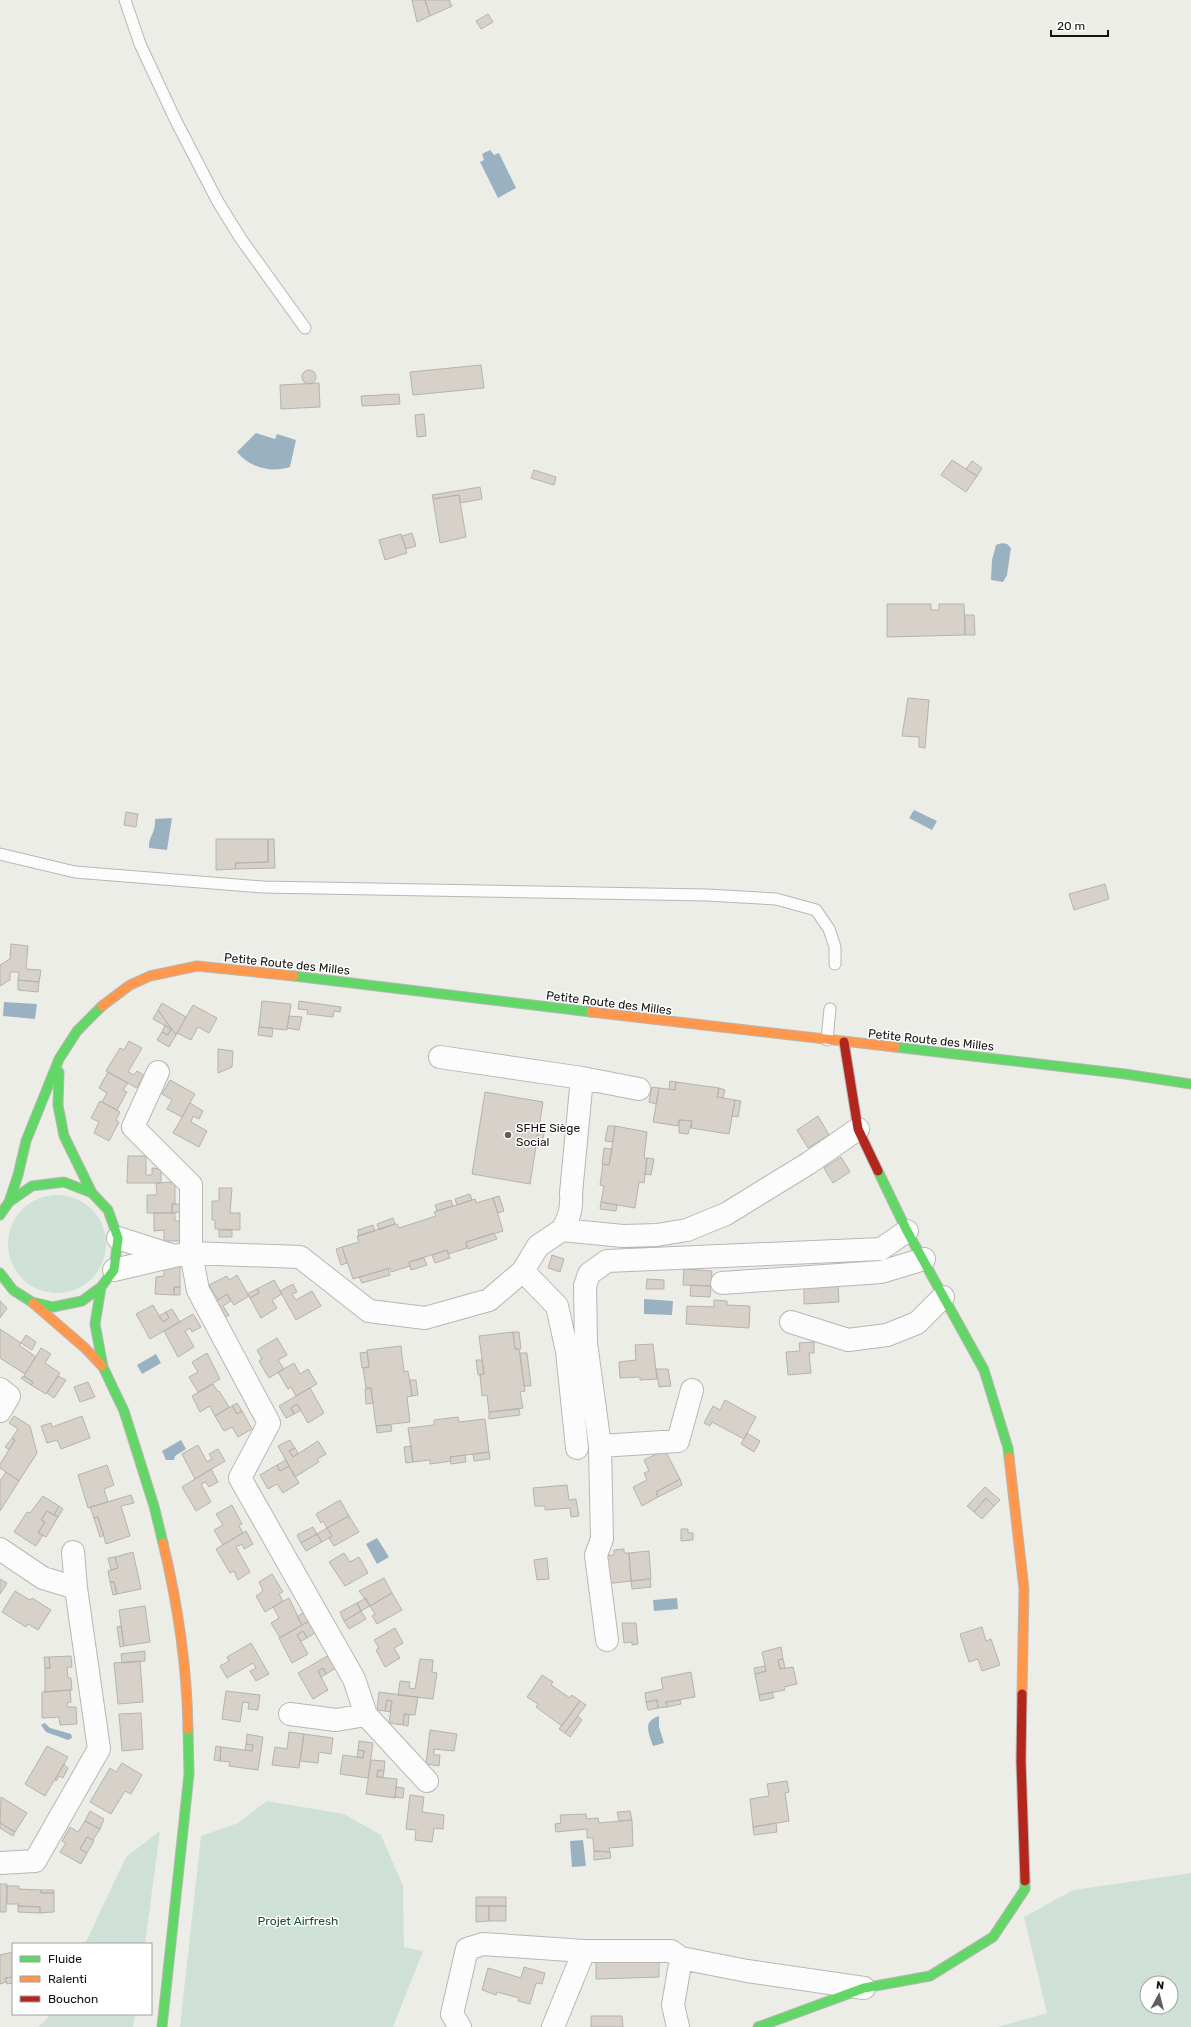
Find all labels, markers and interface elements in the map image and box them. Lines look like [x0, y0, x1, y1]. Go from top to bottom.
scale bar [1051, 12, 1108, 38]
text: 20 m [1057, 19, 1085, 33]
street label: Petite Route des Milles [223, 950, 351, 978]
street label: Petite Route des Milles [545, 988, 673, 1018]
street label: Petite Route des Milles [867, 1026, 995, 1054]
place label: SFHE Siège Social [516, 1121, 581, 1149]
marker: SFHE Siège Social [503, 1130, 513, 1140]
park label: Projet Airfresh [258, 1914, 338, 1928]
legend [12, 1943, 152, 2015]
text: Fluide [48, 1952, 82, 1966]
text: Ralenti [48, 1972, 87, 1986]
north arrow [1139, 1975, 1179, 2015]
text: N [1155, 1979, 1165, 1993]
text: Bouchon [48, 1992, 98, 2006]

